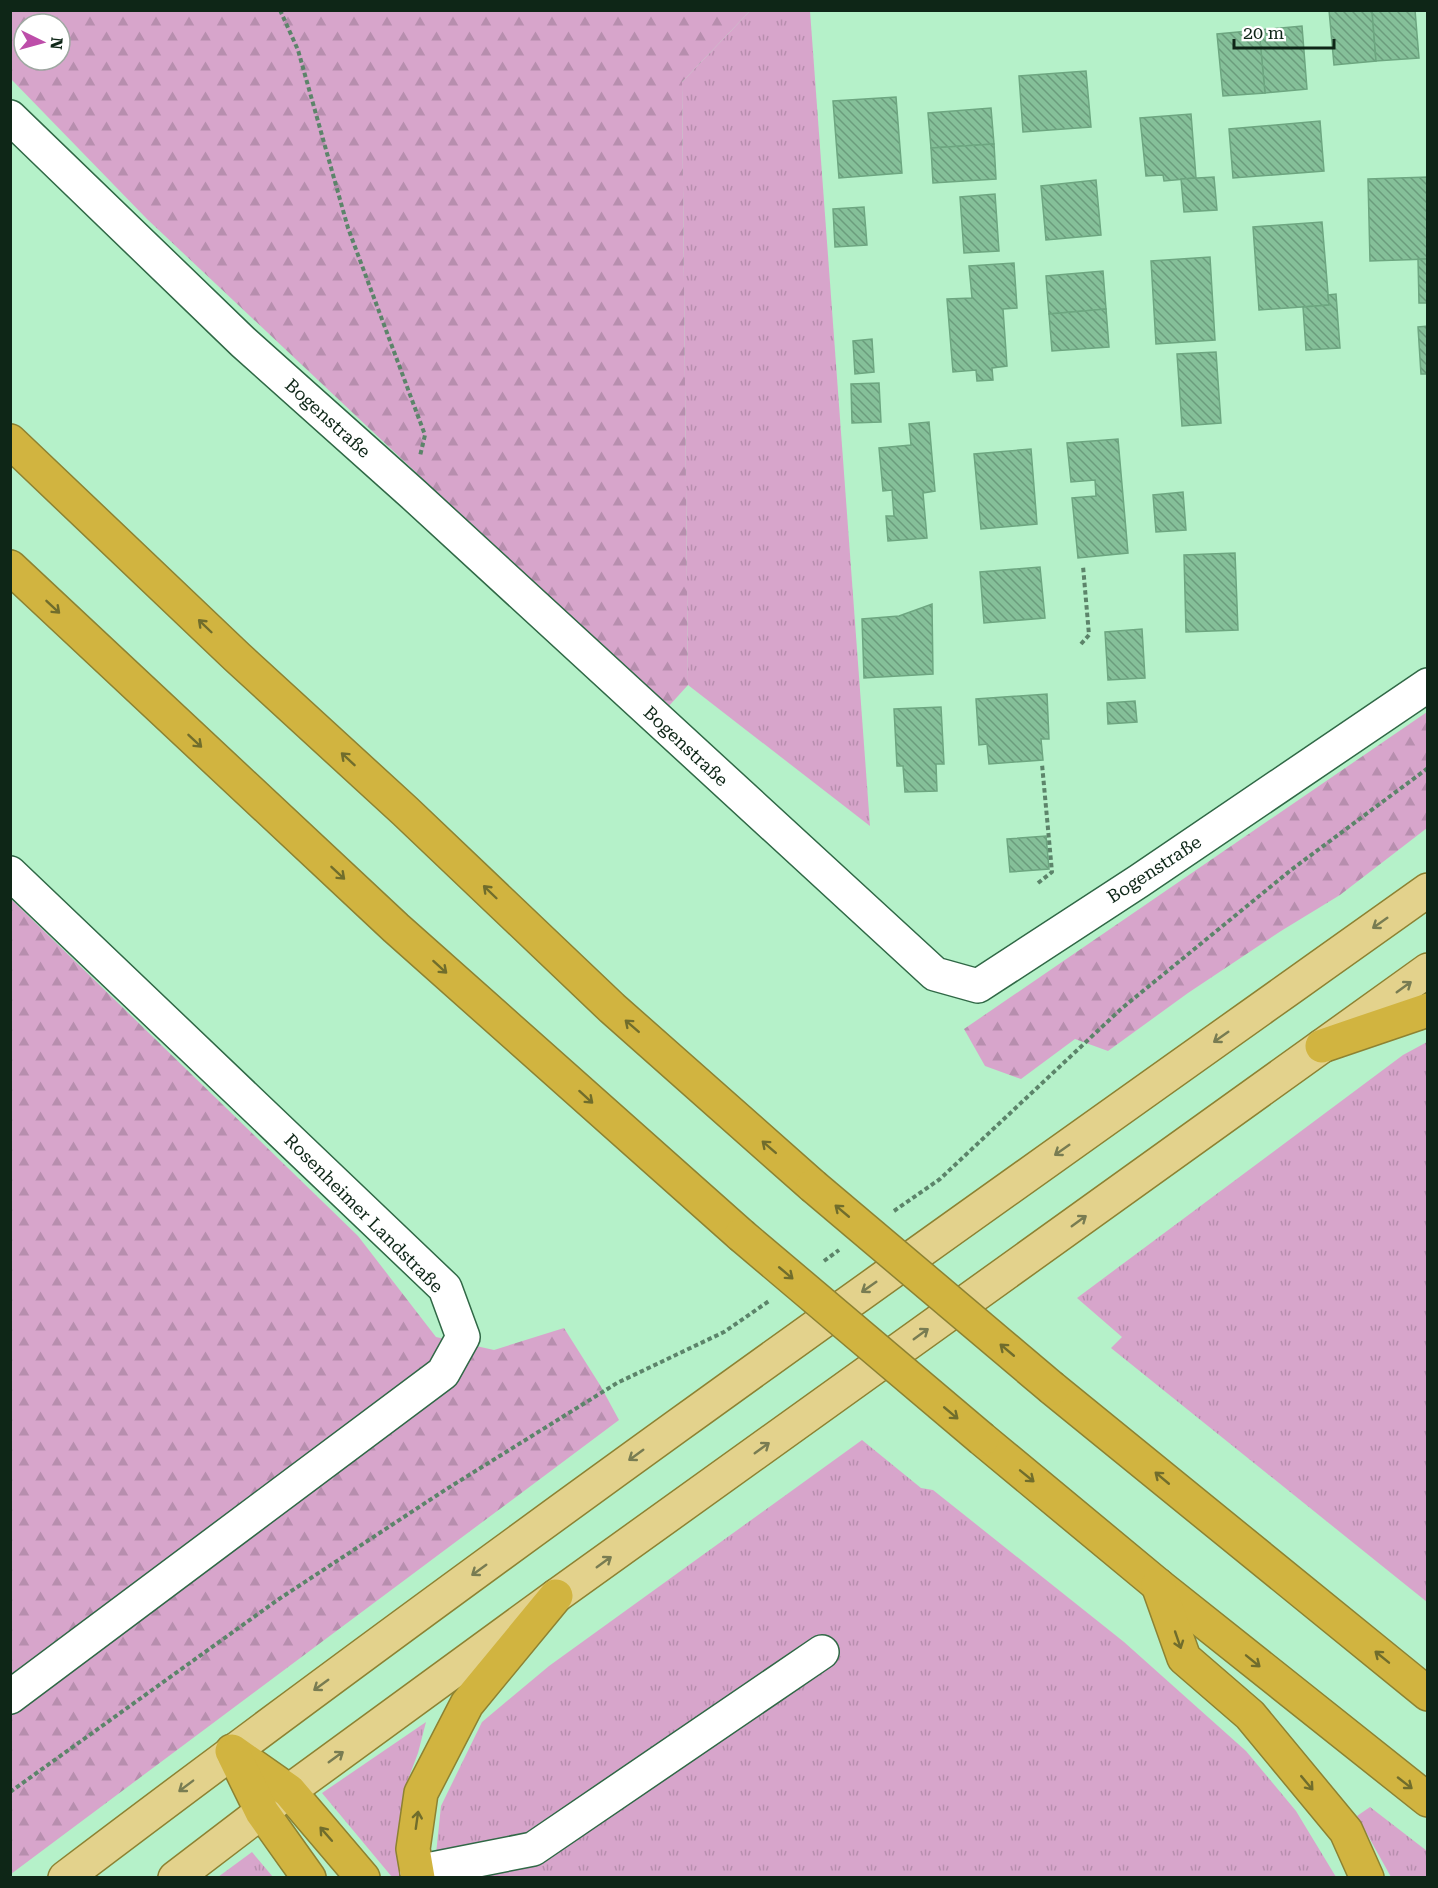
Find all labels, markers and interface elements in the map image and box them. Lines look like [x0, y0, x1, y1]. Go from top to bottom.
north arrow [12, 12, 72, 72]
scale bar [1234, 12, 1334, 50]
text: 20 m [1243, 22, 1284, 43]
text: N [46, 36, 66, 50]
street label: Bogenstraße [281, 374, 375, 462]
one-way arrow [45, 600, 60, 614]
one-way arrow [197, 619, 212, 634]
street label: Bogenstraße [639, 702, 733, 790]
one-way arrow [187, 734, 202, 748]
one-way arrow [340, 752, 355, 766]
street label: Bogenstraße [1103, 831, 1205, 907]
one-way arrow [330, 866, 345, 881]
one-way arrow [483, 886, 498, 900]
one-way arrow [1372, 917, 1388, 930]
one-way arrow [432, 960, 447, 974]
one-way arrow [1395, 981, 1411, 993]
one-way arrow [625, 1019, 640, 1033]
one-way arrow [1214, 1031, 1230, 1043]
one-way arrow [578, 1090, 593, 1104]
street label: Rosenheimer Landstraße [280, 1129, 448, 1297]
one-way arrow [762, 1140, 777, 1154]
one-way arrow [1055, 1144, 1071, 1156]
one-way arrow [834, 1204, 850, 1217]
one-way arrow [1070, 1215, 1086, 1227]
one-way arrow [778, 1266, 793, 1280]
one-way arrow [862, 1281, 878, 1293]
one-way arrow [912, 1328, 928, 1341]
one-way arrow [1000, 1343, 1015, 1357]
one-way arrow [943, 1406, 959, 1419]
one-way arrow [754, 1442, 770, 1454]
one-way arrow [628, 1449, 644, 1461]
one-way arrow [1019, 1470, 1035, 1483]
one-way arrow [1154, 1472, 1170, 1485]
one-way arrow [595, 1556, 611, 1568]
one-way arrow [471, 1564, 487, 1576]
one-way arrow [1173, 1630, 1184, 1649]
one-way arrow [1375, 1650, 1390, 1664]
one-way arrow [1245, 1654, 1260, 1668]
one-way arrow [314, 1679, 330, 1692]
one-way arrow [328, 1751, 344, 1763]
one-way arrow [1300, 1775, 1313, 1791]
one-way arrow [1397, 1776, 1413, 1789]
one-way arrow [178, 1780, 194, 1792]
one-way arrow [412, 1810, 423, 1830]
one-way arrow [319, 1827, 333, 1842]

